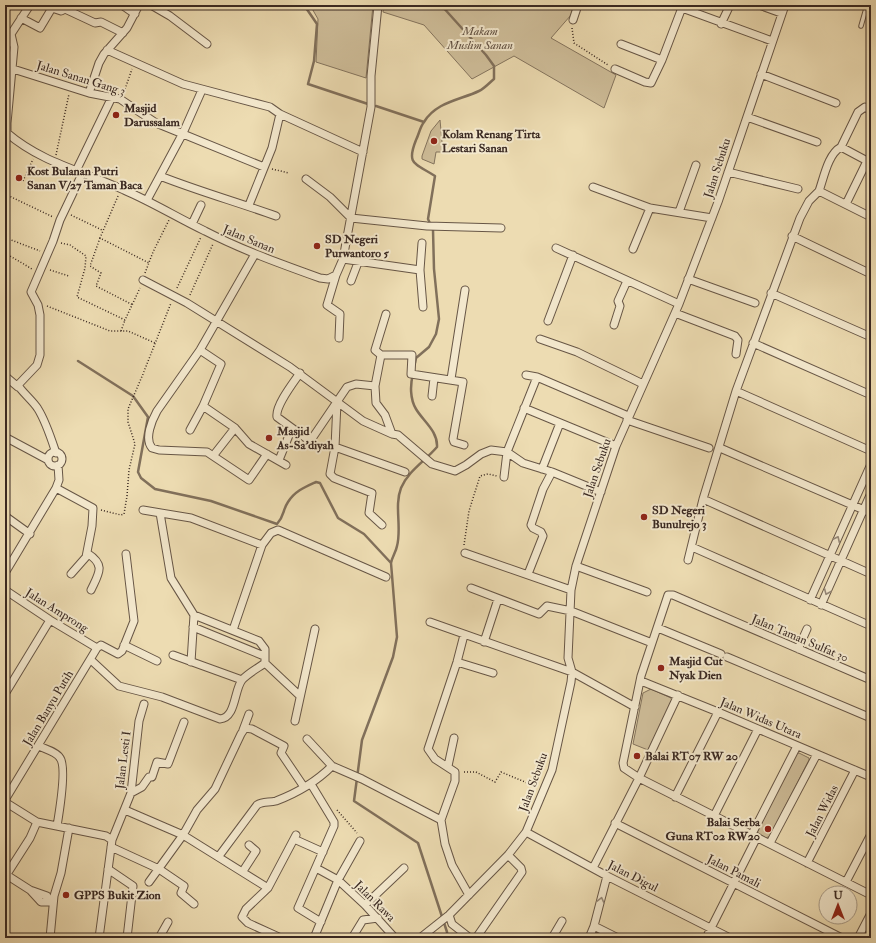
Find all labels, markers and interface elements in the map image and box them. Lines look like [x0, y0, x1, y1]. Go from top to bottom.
park label: Makam Muslim Sanan [446, 24, 513, 53]
street label: Jalan Sanan Gang 3 [34, 58, 127, 99]
place label: Masjid Darussalam [123, 101, 181, 130]
marker: Masjid Darussalam [111, 110, 121, 120]
place label: Kolam Renang Tirta Lestari Sanan [442, 127, 541, 156]
marker: Kolam Renang Tirta Lestari Sanan [429, 136, 439, 146]
street label: Jalan Sebuku [700, 136, 734, 201]
place label: Kost Bulanan Putri Sanan V/27 Taman Baca [27, 164, 143, 193]
marker: Kost Bulanan Putri Sanan V/27 Taman Baca [14, 173, 24, 183]
street label: Jalan Sanan [220, 221, 277, 257]
place label: SD Negeri Purwantoro 5 [325, 232, 389, 261]
marker: SD Negeri Purwantoro 5 [312, 241, 322, 251]
place label: Masjid As-Sa'diyah [276, 424, 334, 453]
marker: Masjid As-Sa'diyah [264, 433, 274, 443]
street label: Jalan Sebuku [580, 436, 615, 501]
place label: SD Negeri Bunulrejo 3 [652, 503, 707, 532]
marker: SD Negeri Bunulrejo 3 [639, 512, 649, 522]
one-way arrow [832, 536, 840, 544]
street label: Jalan Amprong [22, 585, 92, 636]
one-way arrow [824, 588, 832, 596]
street label: Jalan Taman Sulfat 30 [748, 611, 850, 666]
place label: Masjid Cut Nyak Dien [668, 654, 723, 683]
marker: Masjid Cut Nyak Dien [656, 663, 666, 673]
street label: Jalan Banyu Putih [19, 667, 77, 750]
street label: Jalan Widas Utara [717, 694, 805, 743]
street label: Jalan Lesti I [112, 730, 135, 791]
place label: Balai RT07 RW 20 [645, 749, 738, 764]
street label: Jalan Sebuku [515, 751, 551, 815]
marker: Balai RT07 RW 20 [632, 751, 642, 761]
street label: Jalan Widas [802, 783, 842, 841]
place label: Balai Serba Guna RT02 RW20 [666, 815, 761, 844]
marker: Balai Serba Guna RT02 RW20 [763, 824, 773, 834]
street label: Jalan Pamali [703, 851, 763, 891]
street label: Jalan Digul [604, 857, 660, 896]
street label: Jalan Rawa [350, 877, 399, 926]
north arrow [818, 885, 858, 925]
place label: GPPS Bukit Zion [74, 888, 162, 903]
text: U [833, 889, 843, 902]
marker: GPPS Bukit Zion [61, 890, 71, 900]
one-way arrow [596, 897, 604, 904]

